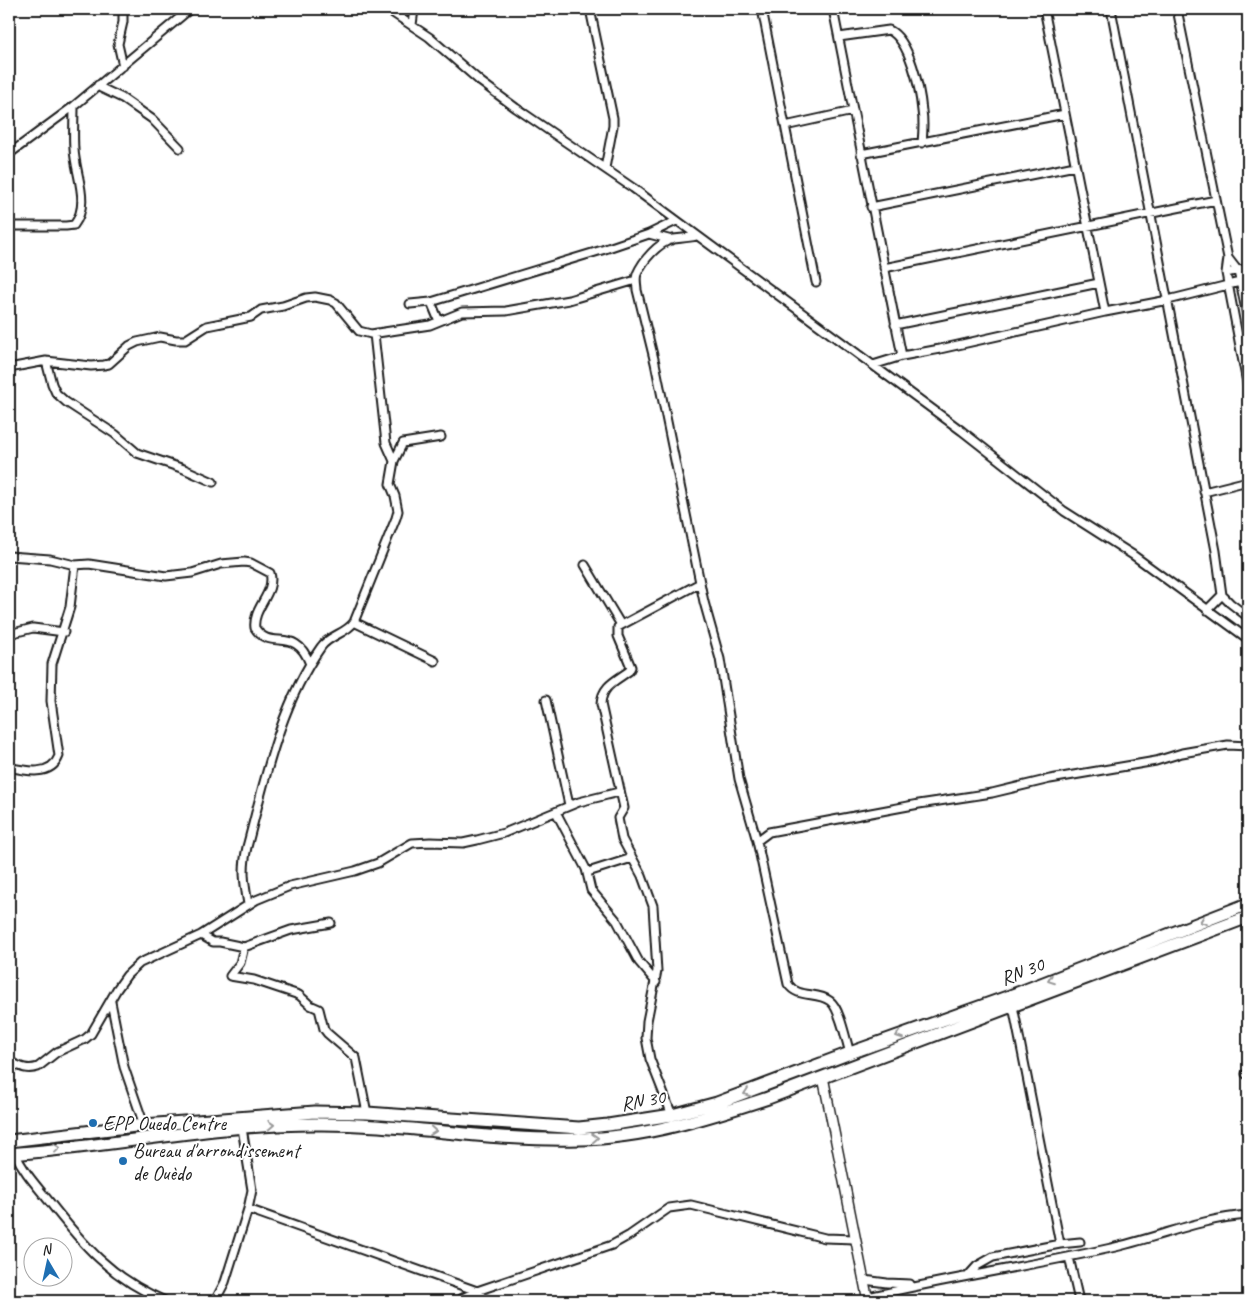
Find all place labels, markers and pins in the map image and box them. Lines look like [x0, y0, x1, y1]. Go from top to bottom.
place label: EPP Ouedo Centre [103, 1111, 227, 1136]
marker: EPP Ouedo Centre [87, 1117, 99, 1129]
place label: Bureau d'arrondissement de Ouèdo [133, 1138, 303, 1186]
marker: Bureau d'arrondissement de Ouèdo [117, 1155, 129, 1167]

